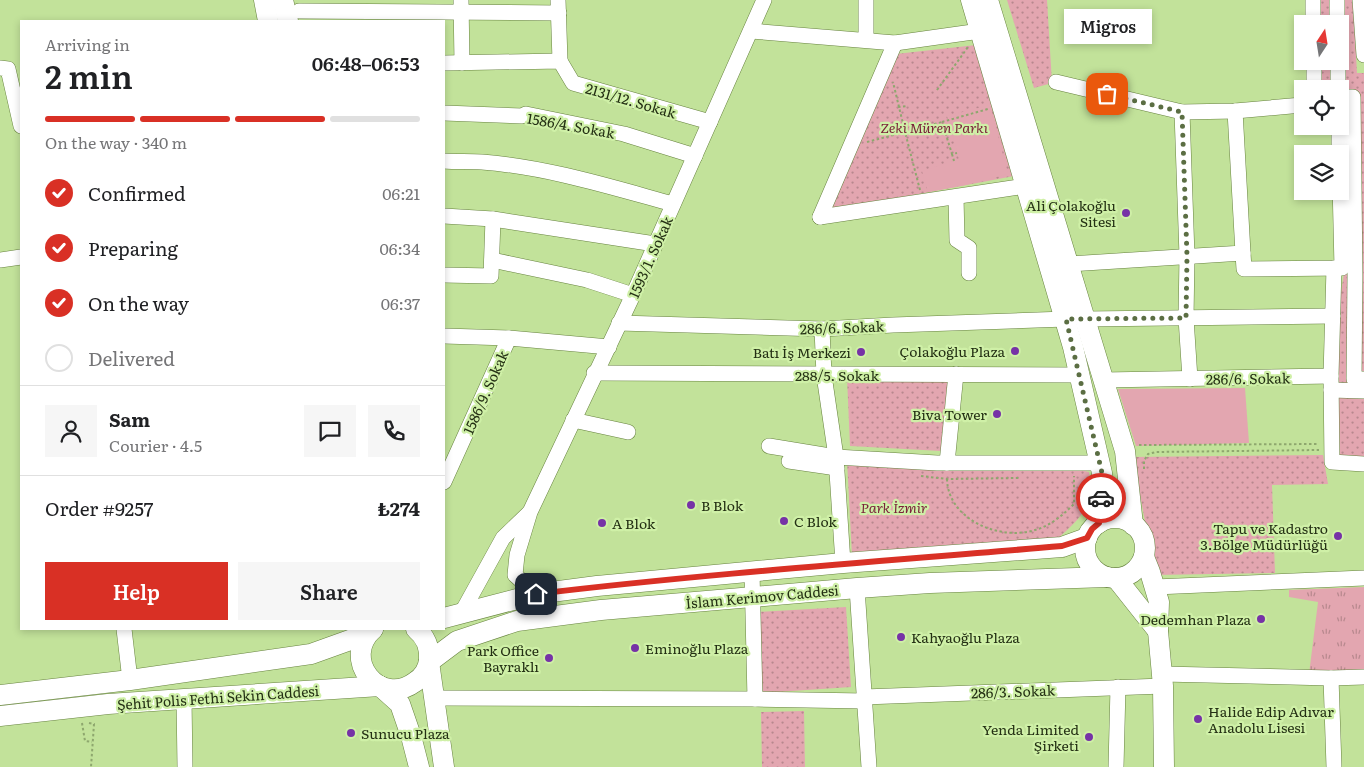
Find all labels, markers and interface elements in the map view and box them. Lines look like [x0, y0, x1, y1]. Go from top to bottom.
callout: Migros [1063, 9, 1151, 44]
text: Migros [1080, 14, 1136, 38]
north arrow [1294, 15, 1349, 70]
map controls [1294, 15, 1349, 200]
text: Arriving in [45, 32, 130, 56]
text: 06:48–06:53 [312, 49, 420, 77]
text: 2 min [45, 51, 133, 99]
pin [1086, 73, 1128, 115]
street label: 2131/12. Sokak [583, 78, 679, 123]
icon: bag [1093, 80, 1121, 108]
button: locate [1294, 80, 1349, 135]
street label: 1586/4. Sokak [526, 107, 617, 143]
park label: Zeki Müren Parkı [880, 117, 989, 137]
text: On the way · 340 m [45, 130, 187, 154]
button: layers [1294, 145, 1349, 200]
icon: check [45, 179, 73, 207]
text: Confirmed [88, 179, 186, 207]
text: 06:21 [382, 181, 420, 205]
place label: Ali Çolakoğlu Sitesi [1026, 195, 1116, 231]
marker: Ali Çolakoğlu Sitesi [1120, 207, 1132, 219]
street label: 1593/1. Sokak [623, 213, 677, 301]
icon: check [45, 234, 73, 262]
text: Preparing [88, 234, 178, 262]
text: 06:34 [380, 236, 420, 260]
icon: check [45, 289, 73, 317]
text: On the way [88, 289, 189, 317]
text: 06:37 [381, 291, 420, 315]
street label: 286/6. Sokak [800, 316, 885, 338]
place label: Çolakoğlu Plaza [900, 341, 1005, 361]
place label: Batı İş Merkezi [753, 342, 851, 362]
text: Delivered [88, 344, 175, 372]
marker: Çolakoğlu Plaza [1009, 345, 1021, 357]
street label: 1586/9. Sokak [458, 346, 513, 437]
marker: Batı İş Merkezi [855, 346, 867, 358]
street label: 288/5. Sokak [795, 365, 879, 385]
street label: 286/6. Sokak [1206, 367, 1291, 389]
place label: Biva Tower [912, 404, 987, 424]
button: person [45, 405, 97, 457]
text: Sam [109, 405, 150, 433]
button: chat [304, 405, 356, 457]
button: phone [368, 405, 420, 457]
marker: Biva Tower [991, 408, 1003, 420]
text: Courier · 4.5 [109, 433, 202, 457]
courier [1076, 473, 1126, 523]
icon: car [1087, 484, 1115, 512]
text: Order #9257 [45, 494, 153, 522]
text: ₺274 [377, 494, 420, 522]
place label: B Blok [701, 495, 744, 515]
park label: Park İzmir [861, 497, 928, 517]
marker: B Blok [685, 499, 697, 511]
place label: C Blok [794, 511, 837, 531]
place label: A Blok [612, 513, 656, 533]
marker: C Blok [778, 515, 790, 527]
marker: A Blok [596, 517, 608, 529]
place label: Tapu ve Kadastro 3.Bölge Müdürlüğü [1200, 518, 1328, 554]
marker: Tapu ve Kadastro 3.Bölge Müdürlüğü [1332, 530, 1344, 542]
button: Help [45, 562, 228, 620]
button: Share [238, 562, 420, 620]
pin [515, 573, 557, 615]
street label: İslam Kerimov Caddesi [685, 579, 840, 613]
icon: home [522, 580, 550, 608]
place label: Dedemhan Plaza [1140, 609, 1251, 629]
marker: Dedemhan Plaza [1255, 613, 1267, 625]
place label: Kahyaoğlu Plaza [911, 627, 1020, 647]
marker: Kahyaoğlu Plaza [895, 631, 907, 643]
place label: Eminoğlu Plaza [645, 638, 749, 658]
place label: Park Office Bayraklı [467, 640, 539, 676]
marker: Eminoğlu Plaza [629, 642, 641, 654]
marker: Park Office Bayraklı [543, 652, 555, 664]
street label: Şehit Polis Fethi Sekin Caddesi [116, 680, 320, 714]
street label: 286/3. Sokak [971, 680, 1056, 702]
place label: Halide Edip Adıvar Anadolu Lisesi [1208, 701, 1334, 737]
marker: Halide Edip Adıvar Anadolu Lisesi [1192, 713, 1204, 725]
place label: Yenda Limited Şirketi [982, 719, 1079, 755]
place label: Sunucu Plaza [361, 723, 450, 743]
marker: Sunucu Plaza [345, 727, 357, 739]
marker: Yenda Limited Şirketi [1083, 731, 1095, 743]

